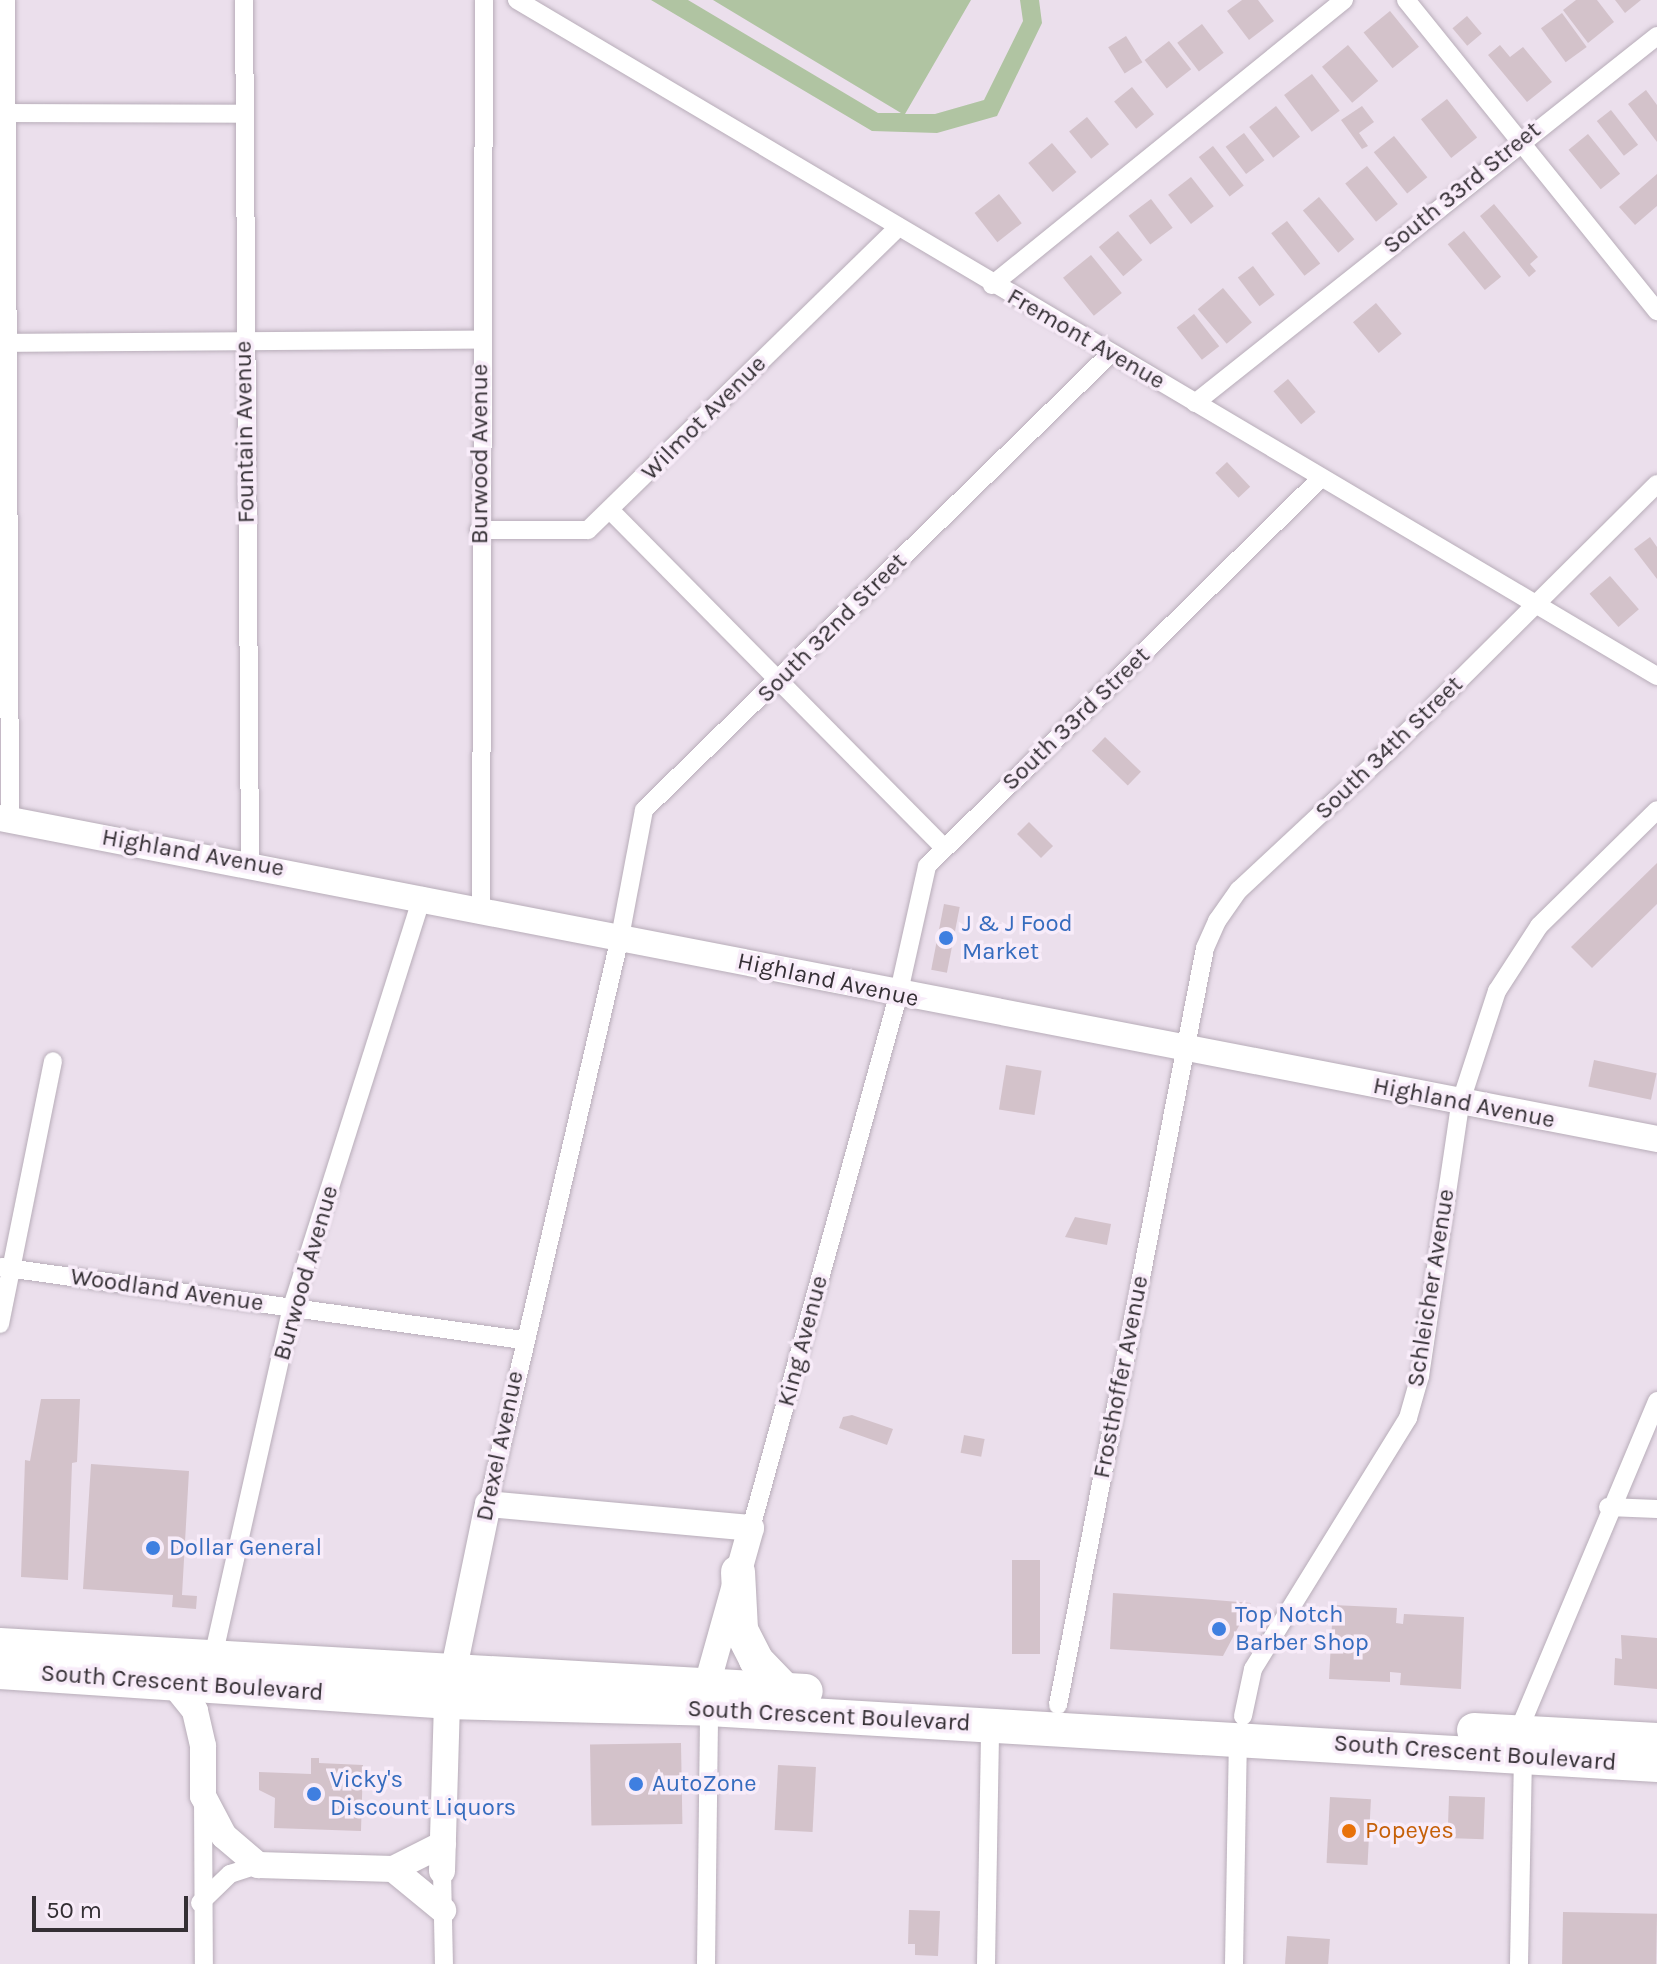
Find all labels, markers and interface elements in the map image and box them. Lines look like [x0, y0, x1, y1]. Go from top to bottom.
street label: South 33rd Street [1377, 116, 1547, 260]
street label: Fremont Avenue [1002, 282, 1170, 396]
street label: Fountain Avenue [229, 340, 261, 524]
street label: Wilmot Avenue [636, 350, 772, 486]
street label: Burwood Avenue [466, 364, 494, 544]
street label: South 32nd Street [751, 547, 913, 709]
street label: South 33rd Street [996, 641, 1156, 797]
street label: South 34th Street [1309, 670, 1469, 826]
street label: Highland Avenue [100, 823, 286, 883]
place label: J & J Food Market [962, 910, 1073, 966]
marker: J & J Food Market [937, 929, 955, 947]
street label: Highland Avenue [735, 947, 921, 1013]
street label: Highland Avenue [1371, 1071, 1557, 1135]
street label: Burwood Avenue [267, 1182, 345, 1364]
street label: Schleicher Avenue [1401, 1187, 1461, 1389]
street label: Woodland Avenue [69, 1262, 265, 1318]
street label: King Avenue [772, 1272, 834, 1410]
street label: Frosthoffer Avenue [1087, 1273, 1155, 1481]
street label: Drexel Avenue [470, 1368, 530, 1524]
place label: Dollar General [169, 1534, 322, 1562]
marker: Dollar General [144, 1539, 162, 1557]
place label: Top Notch Barber Shop [1235, 1601, 1369, 1657]
marker: Top Notch Barber Shop [1210, 1620, 1228, 1638]
street label: South Crescent Boulevard [40, 1659, 324, 1707]
street label: South Crescent Boulevard [687, 1694, 971, 1738]
street label: South Crescent Boulevard [1333, 1729, 1617, 1777]
place label: Vicky's Discount Liquors [330, 1766, 516, 1822]
place label: AutoZone [652, 1770, 757, 1798]
marker: AutoZone [627, 1775, 645, 1793]
marker: Vicky's Discount Liquors [305, 1785, 323, 1803]
place label: Popeyes [1365, 1817, 1454, 1845]
marker: Popeyes [1340, 1822, 1358, 1840]
scale bar [36, 1880, 192, 1930]
text: 50 m [46, 1896, 102, 1924]

